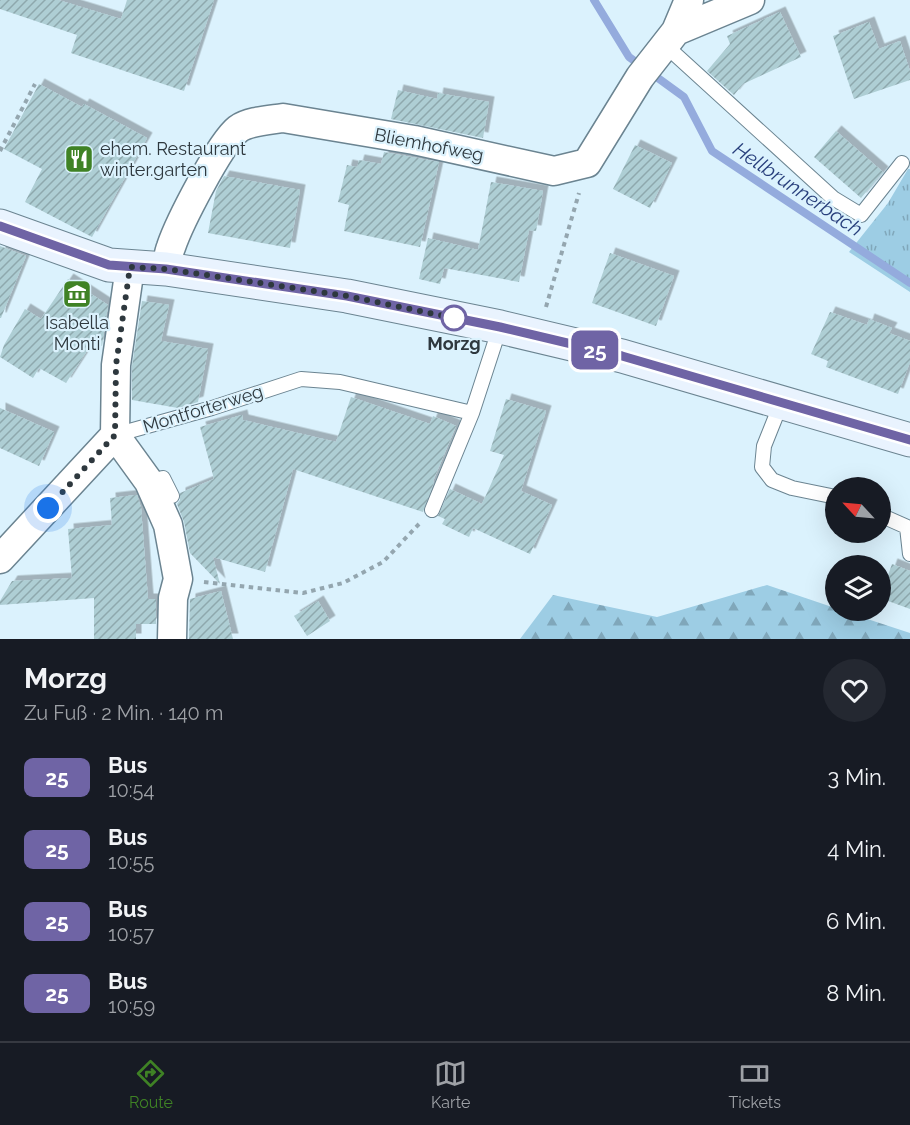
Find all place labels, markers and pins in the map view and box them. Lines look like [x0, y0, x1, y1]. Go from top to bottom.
place label: ehem. Restaurant winter.garten [100, 138, 246, 180]
restaurant icon: ehem. Restaurant winter.garten [63, 143, 95, 175]
museum icon: Isabella Monti [61, 278, 93, 310]
marker: Morzg [441, 305, 467, 331]
place label: Isabella Monti [45, 312, 109, 354]
place label: Morzg [427, 333, 481, 354]

